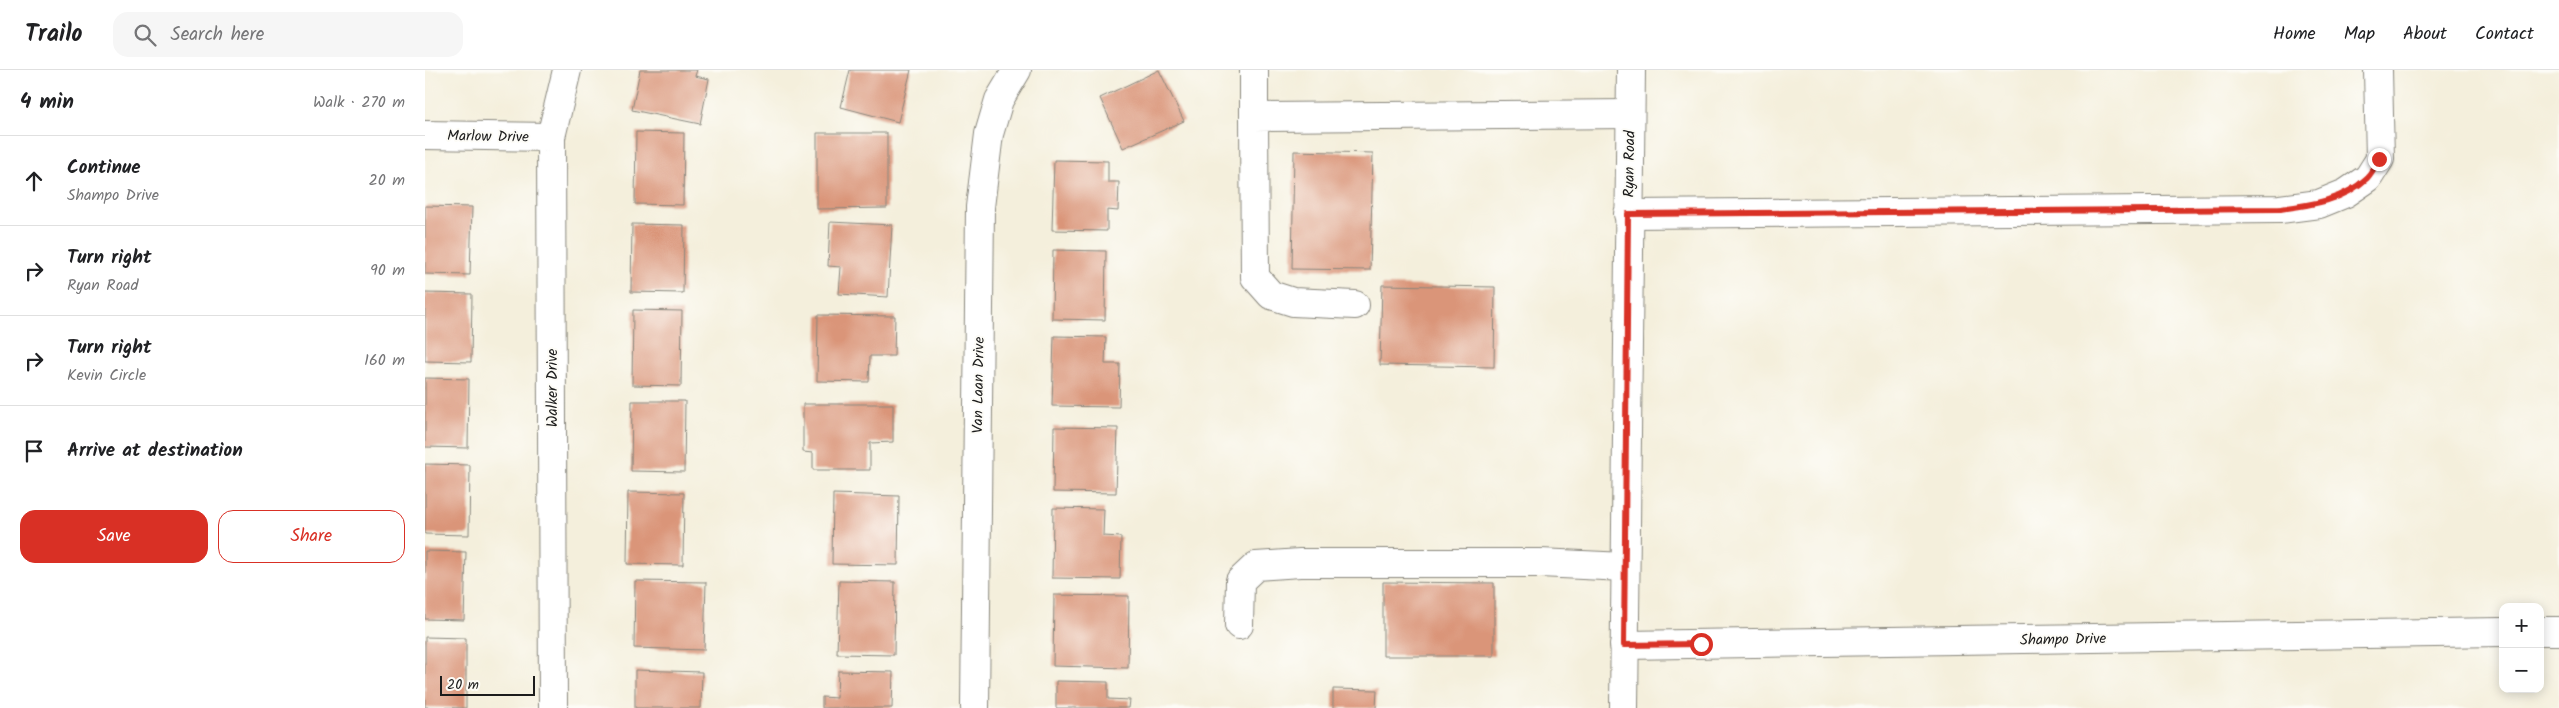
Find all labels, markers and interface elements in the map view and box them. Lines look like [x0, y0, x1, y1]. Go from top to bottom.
search box [113, 12, 463, 57]
text: Trailo [25, 15, 83, 54]
text: Search here [171, 20, 264, 50]
text: Home [2273, 20, 2316, 49]
text: Map [2344, 20, 2375, 49]
text: About [2403, 20, 2447, 49]
text: Contact [2475, 20, 2534, 49]
icon: search [131, 21, 159, 49]
text: 4 min [20, 86, 74, 119]
text: Walk · 270 m [313, 90, 405, 115]
street label: Marlow Drive [447, 124, 529, 150]
street label: Ryan Road [1617, 130, 1643, 198]
route end [2368, 148, 2391, 171]
text: Continue [67, 153, 140, 183]
icon: ahead [20, 167, 48, 195]
text: 20 m [369, 168, 405, 193]
text: Shampo Drive [67, 183, 159, 208]
text: Turn right [67, 243, 152, 273]
icon: right [20, 257, 48, 285]
text: 90 m [370, 258, 405, 283]
text: Ryan Road [67, 273, 138, 298]
text: Turn right [67, 333, 152, 363]
street label: Van Laan Drive [966, 336, 992, 434]
icon: right [20, 347, 48, 375]
text: 160 m [364, 348, 405, 373]
street label: Walker Drive [541, 349, 565, 427]
text: Kevin Circle [67, 363, 146, 388]
text: Arrive at destination [67, 436, 243, 466]
icon: arrive [20, 437, 48, 465]
button: Save [20, 510, 208, 563]
button: Share [218, 510, 405, 563]
map controls [2499, 603, 2544, 693]
button: + [2499, 603, 2544, 648]
street label: Shampo Drive [2020, 627, 2107, 653]
route start [1690, 633, 1713, 656]
button: − [2499, 648, 2544, 693]
scale bar [440, 673, 535, 696]
text: 20 m [447, 674, 479, 696]

